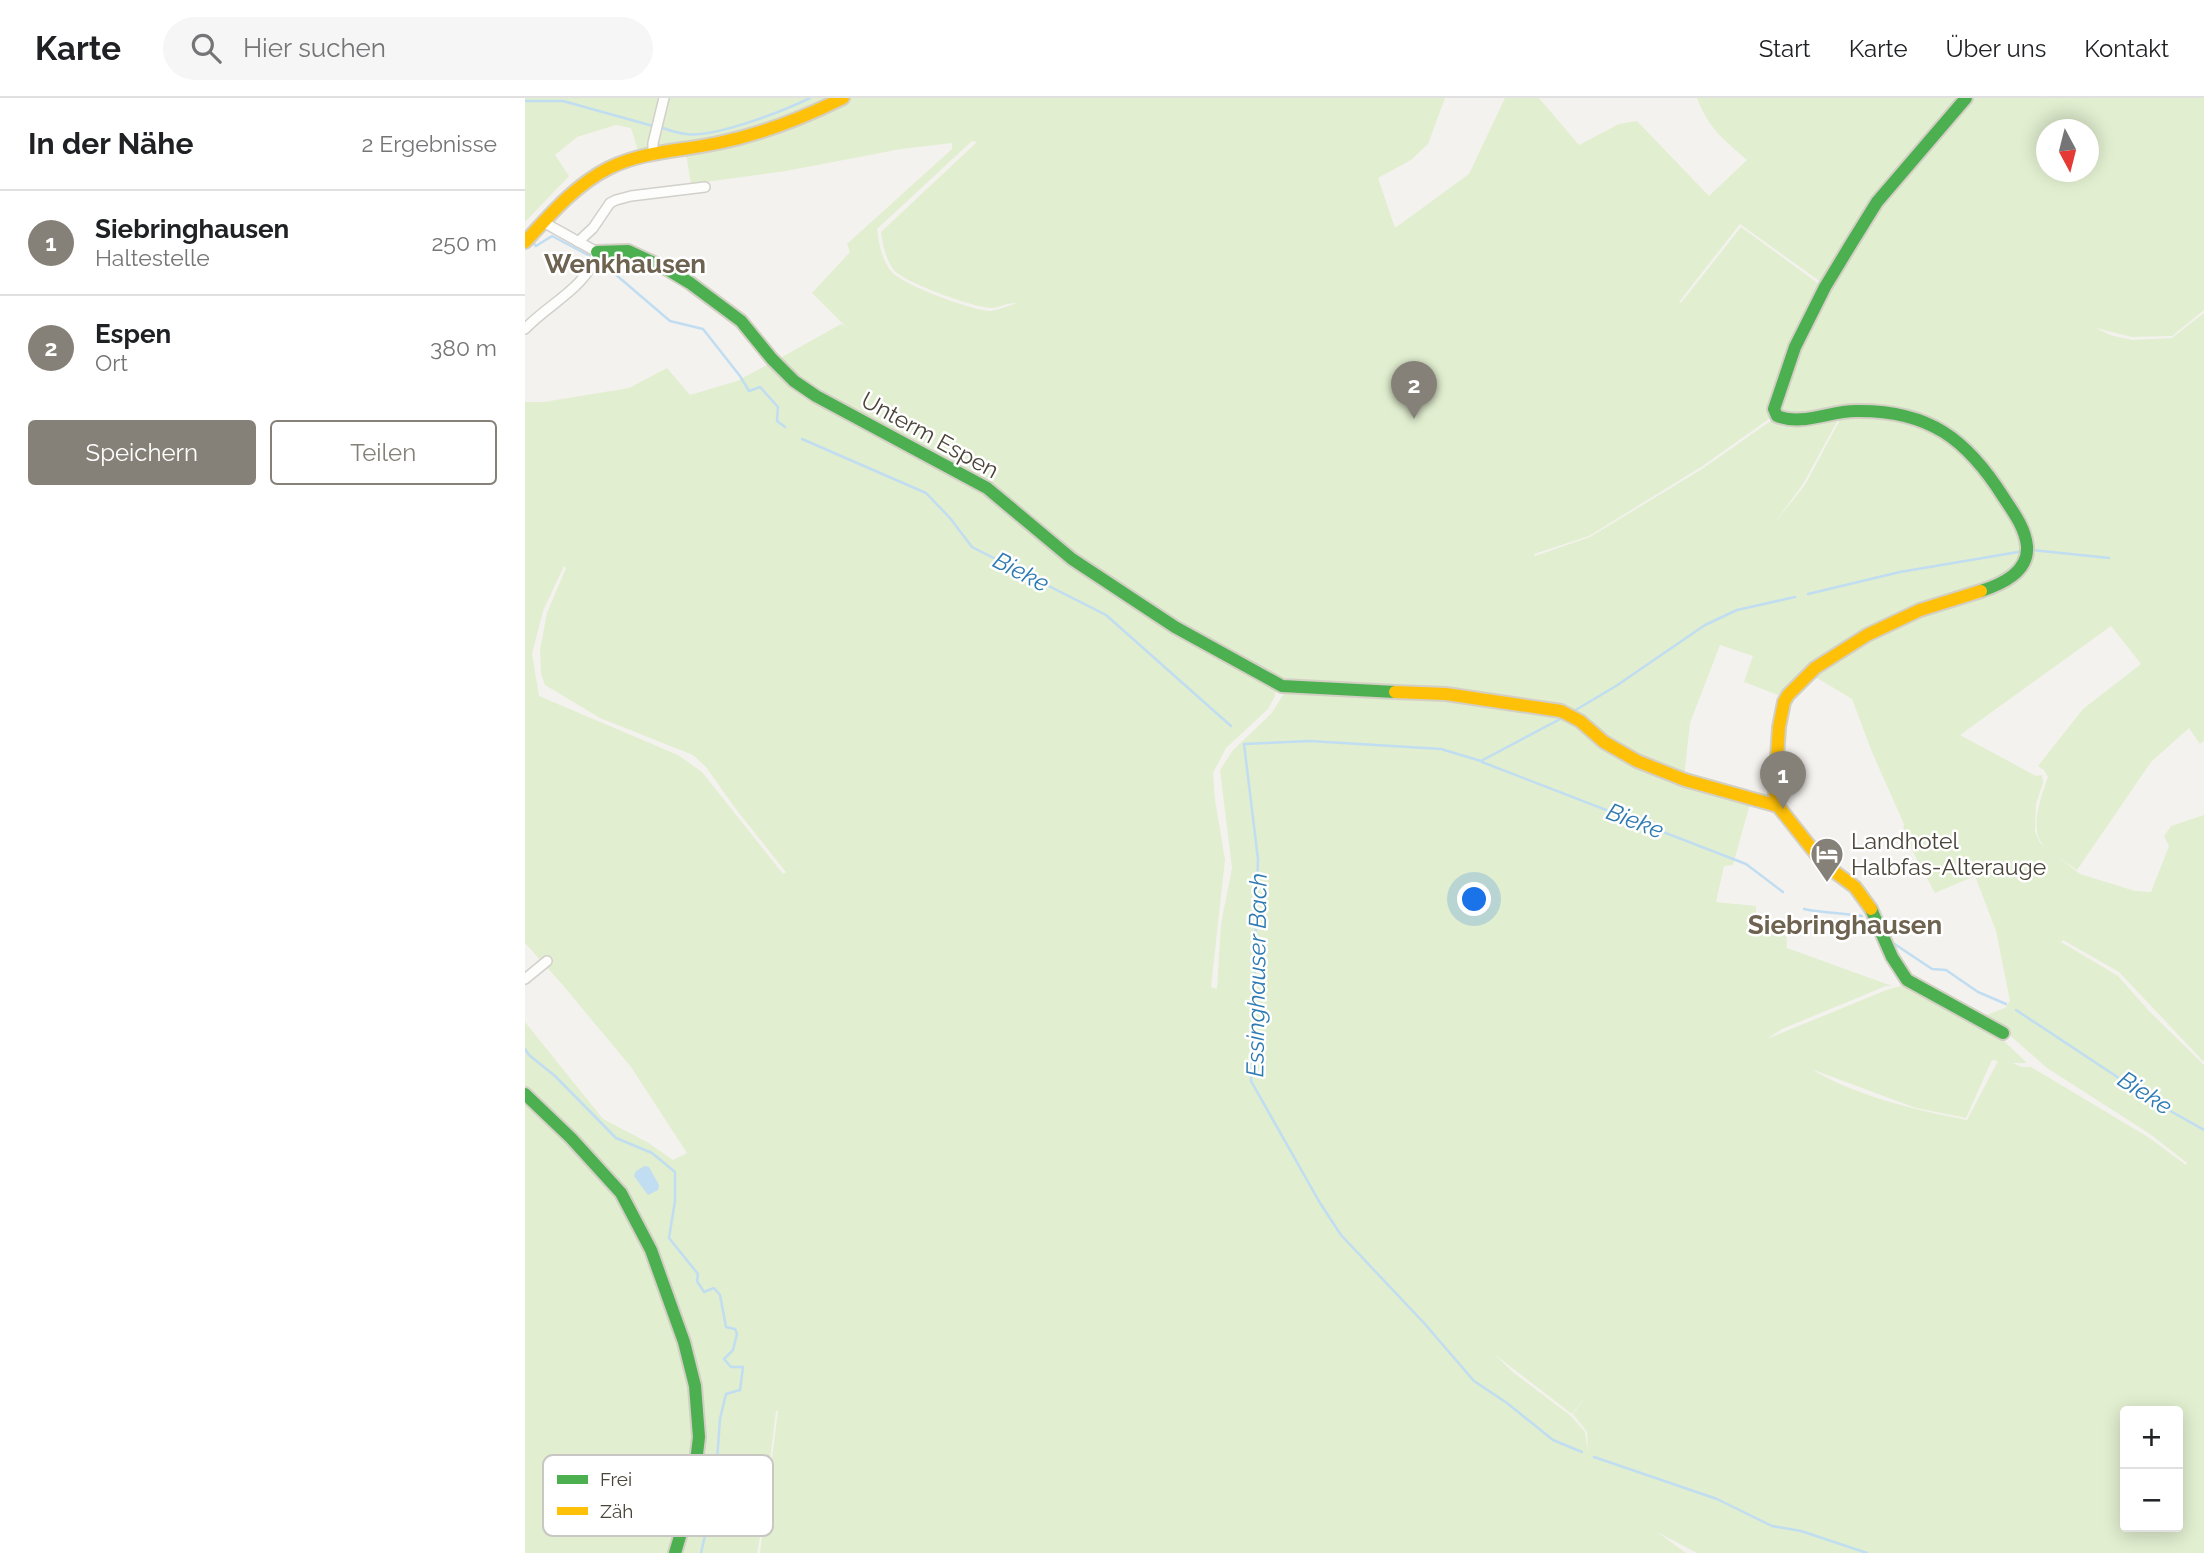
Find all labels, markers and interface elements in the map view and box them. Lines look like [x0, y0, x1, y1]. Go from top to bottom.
search box [163, 17, 653, 80]
text: Karte [35, 29, 121, 68]
icon: search [187, 29, 225, 67]
text: Hier suchen [243, 33, 386, 63]
text: Start [1759, 34, 1811, 63]
text: Karte [1849, 34, 1908, 63]
text: Über uns [1946, 34, 2046, 63]
text: Kontakt [2084, 34, 2169, 63]
north arrow [2036, 119, 2099, 182]
text: In der Nähe [28, 126, 193, 161]
text: 2 Ergebnisse [361, 130, 497, 157]
text: Siebringhausen [95, 214, 289, 244]
text: 1 [45, 229, 57, 256]
text: 250 m [431, 229, 497, 256]
text: Haltestelle [95, 244, 210, 271]
district label: Wenkhausen [544, 249, 706, 279]
text: Espen [95, 319, 171, 349]
text: 2 [45, 334, 57, 361]
text: 380 m [430, 334, 497, 361]
text: Ort [95, 349, 128, 376]
pin: 2 [1391, 361, 1437, 419]
street label: Unterm Espen [857, 386, 1004, 483]
button: Speichern [28, 420, 256, 485]
button: Teilen [270, 420, 497, 485]
water label: Bieke [988, 545, 1054, 598]
pin: 1 [1760, 751, 1806, 809]
water label: Bieke [1602, 796, 1668, 845]
place label: Landhotel Halbfas-Alterauge [1851, 827, 2046, 880]
hotel icon: Landhotel Halbfas-Alterauge [1808, 835, 1846, 884]
water label: Essinghauser Bach [1240, 873, 1273, 1077]
your location [1457, 882, 1491, 916]
district label: Siebringhausen [1748, 910, 1942, 940]
water label: Bieke [2113, 1064, 2178, 1121]
map controls [2120, 1406, 2183, 1532]
button: + [2120, 1406, 2183, 1469]
legend [543, 1455, 773, 1536]
text: Frei [600, 1468, 632, 1490]
button: − [2120, 1469, 2183, 1532]
text: Zäh [600, 1500, 633, 1522]

